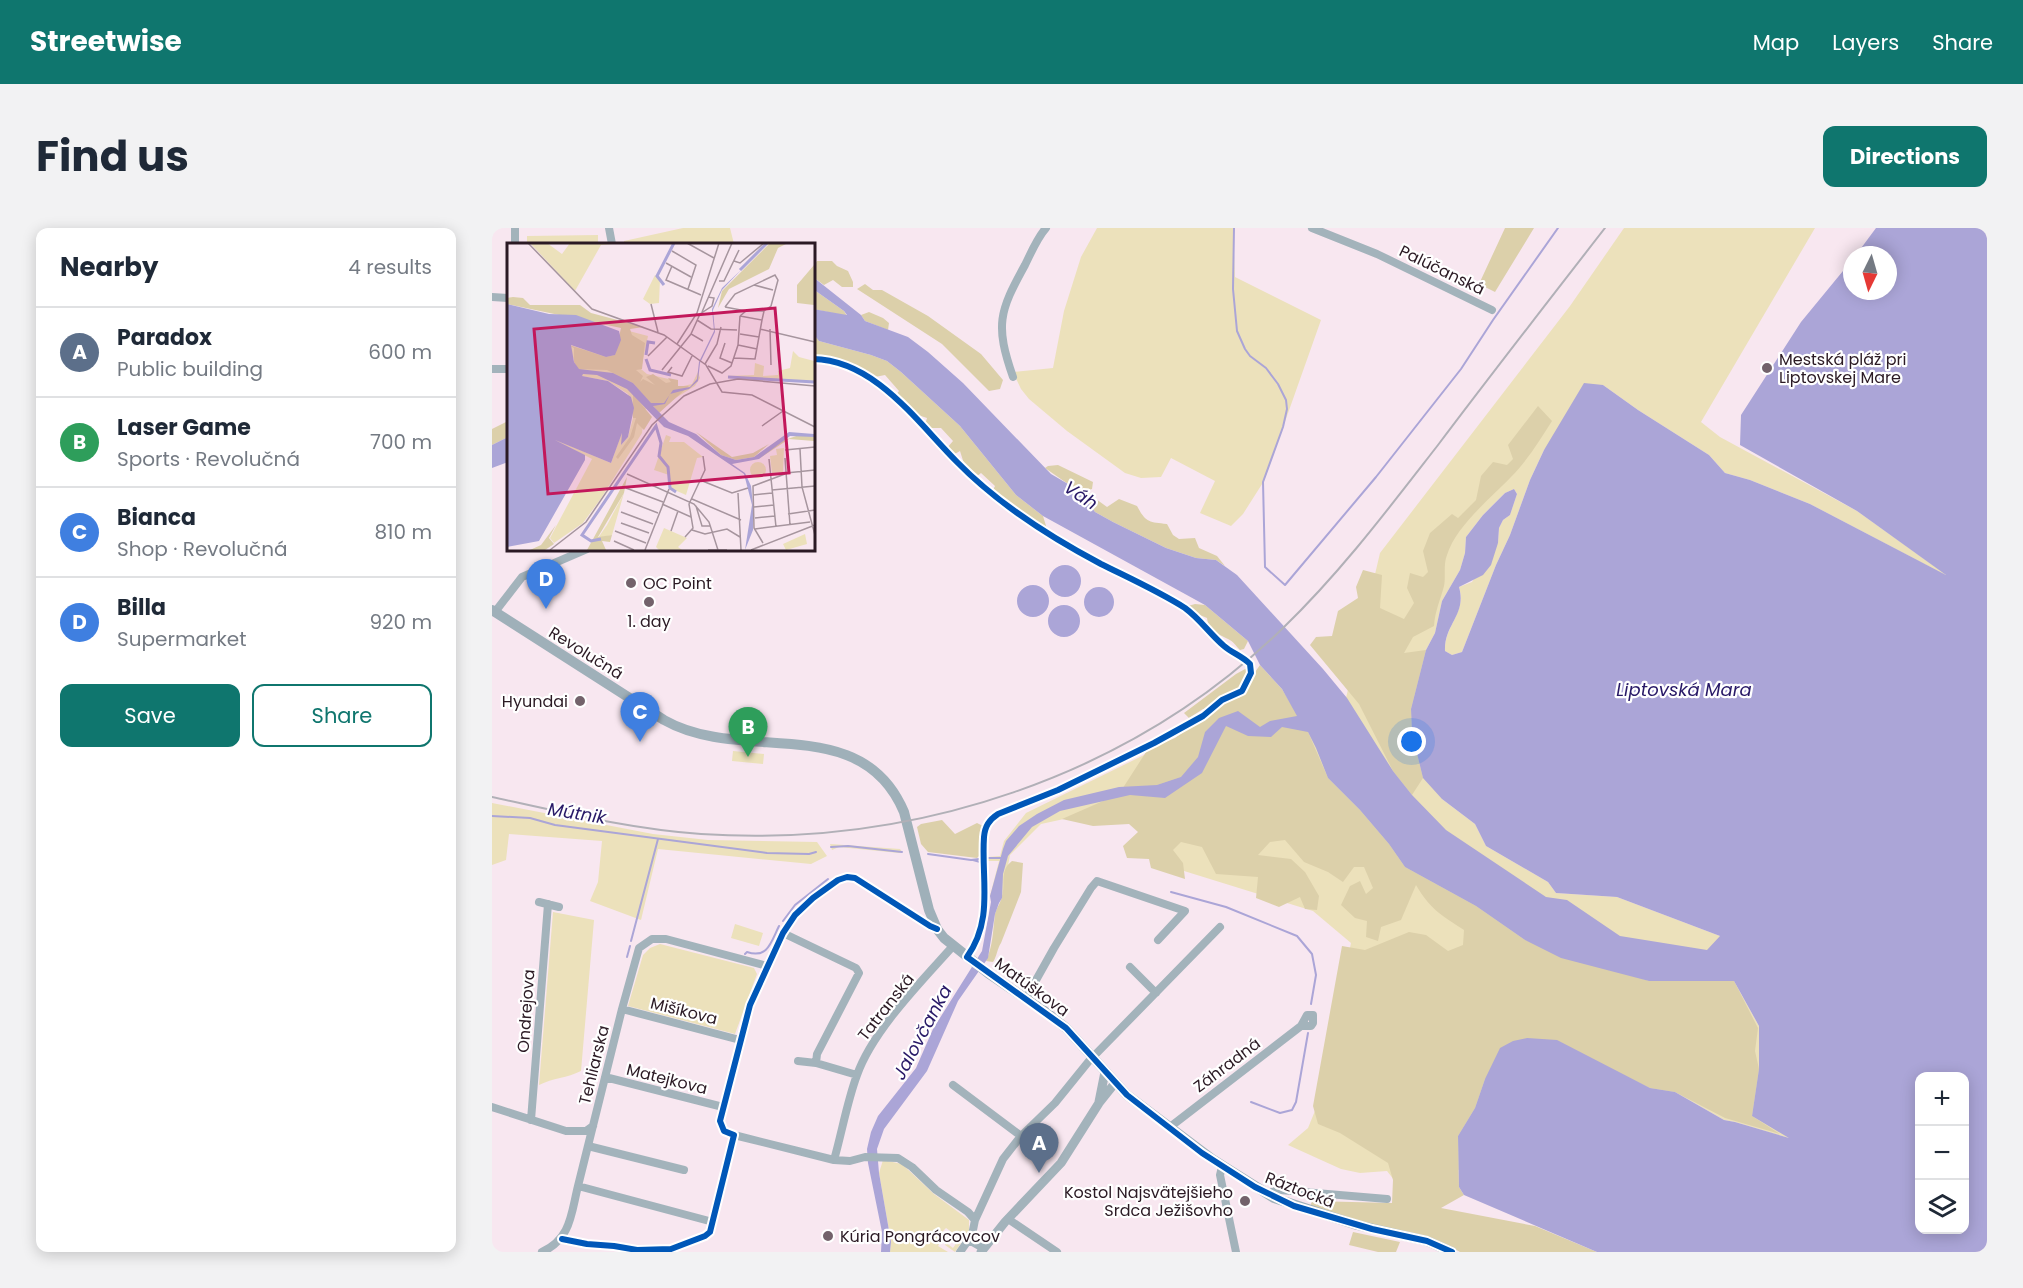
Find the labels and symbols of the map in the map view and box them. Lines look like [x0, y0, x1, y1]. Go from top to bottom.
street label: Palúčanská [1395, 239, 1489, 301]
inset map [507, 243, 814, 550]
north arrow [1843, 246, 1897, 300]
place label: Mestská pláž pri Liptovskej Mare [1779, 348, 1906, 389]
marker: Mestská pláž pri Liptovskej Mare [1760, 361, 1774, 375]
water label: Váh [1059, 475, 1103, 515]
pin: D [526, 560, 566, 609]
place label: OC Point [643, 572, 712, 595]
marker: OC Point [624, 576, 638, 590]
marker: 1. day [642, 595, 656, 609]
place label: 1. day [627, 610, 671, 633]
street label: Revolučná [544, 621, 628, 685]
water label: Liptovská Mara [1616, 677, 1752, 702]
place label: Hyundai [502, 690, 568, 713]
pin: C [620, 692, 660, 742]
marker: Hyundai [573, 694, 587, 708]
pin: B [728, 708, 768, 757]
your location [1397, 727, 1426, 756]
water label: Mútnik [546, 796, 609, 830]
street label: Matúškova [990, 952, 1074, 1022]
street label: Ondrejova [512, 969, 540, 1053]
street label: Tatranská [852, 969, 920, 1045]
water label: Jalovčanka [887, 980, 957, 1084]
street label: Mišíkova [648, 992, 720, 1030]
street label: Tehliarska [573, 1023, 615, 1107]
street label: Záhradná [1189, 1032, 1265, 1098]
street label: Matejkova [624, 1058, 710, 1100]
pin: A [1020, 1124, 1058, 1173]
street label: Ráztocká [1262, 1166, 1338, 1214]
place label: Kostol Najsvätejšieho Srdca Ježišovho [1064, 1181, 1233, 1222]
marker: Kostol Najsvätejšieho Srdca Ježišovho [1238, 1194, 1252, 1208]
place label: Kúria Pongrácovcov [840, 1225, 1000, 1248]
marker: Kúria Pongrácovcov [821, 1229, 835, 1243]

